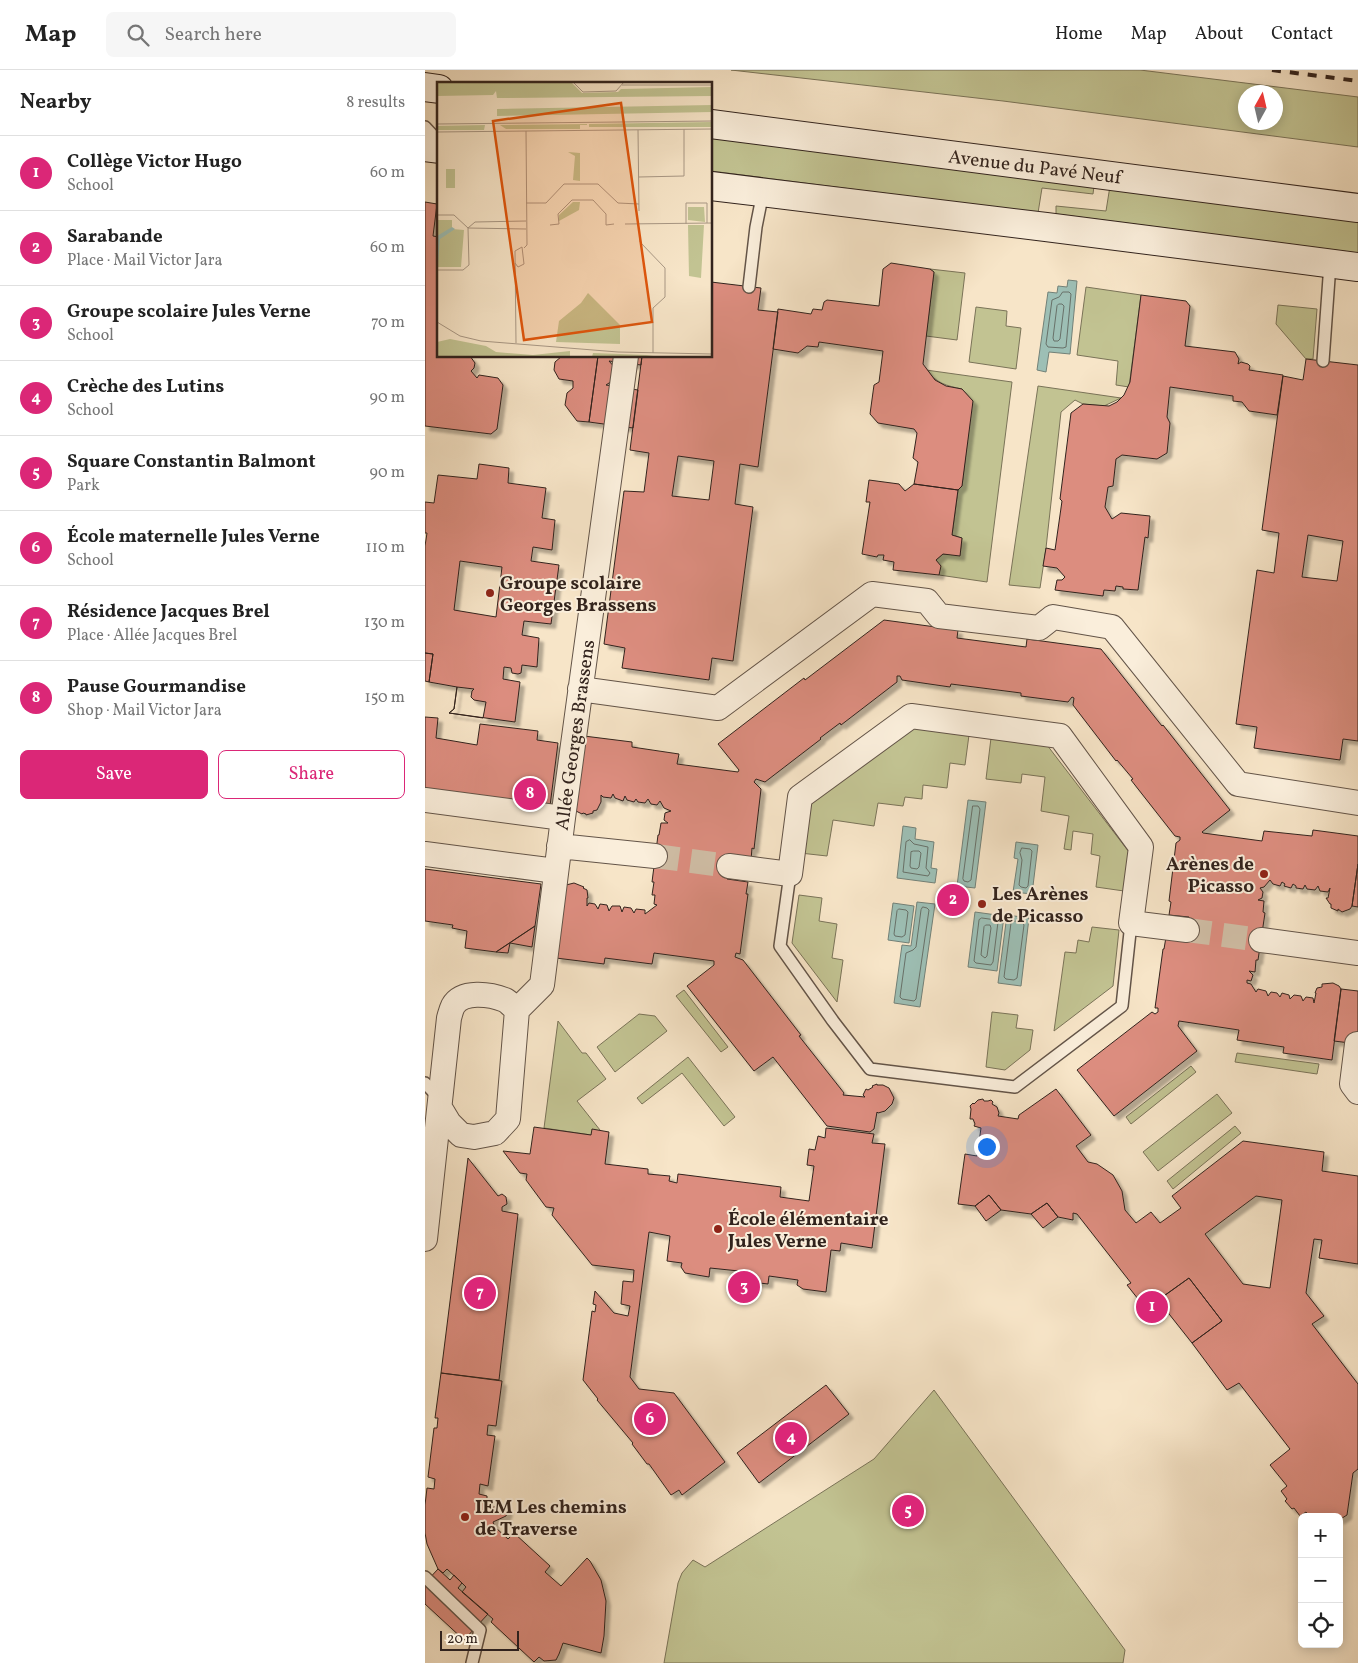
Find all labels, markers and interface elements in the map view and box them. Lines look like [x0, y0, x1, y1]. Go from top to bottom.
search box [106, 12, 456, 57]
text: Map [25, 18, 76, 52]
icon: search [124, 21, 152, 49]
text: Search here [164, 22, 262, 48]
text: Home [1055, 22, 1103, 47]
text: Map [1131, 22, 1167, 47]
text: About [1195, 22, 1243, 47]
text: Contact [1271, 22, 1333, 47]
inset map [437, 82, 713, 358]
north arrow [1238, 85, 1283, 130]
text: Nearby [20, 88, 91, 117]
text: 8 results [346, 92, 405, 114]
street label: Avenue du Pavé Neuf [947, 144, 1124, 192]
text: Collège Victor Hugo [67, 149, 242, 175]
text: 1 [33, 162, 39, 184]
text: 60 m [370, 162, 405, 184]
text: School [67, 175, 114, 197]
text: Sarabande [67, 224, 163, 250]
text: 2 [32, 237, 40, 259]
text: 60 m [370, 237, 405, 259]
text: Place · Mail Victor Jara [67, 250, 222, 272]
text: Groupe scolaire Jules Verne [67, 299, 311, 325]
text: 3 [32, 312, 40, 334]
text: 70 m [371, 312, 405, 334]
text: School [67, 325, 114, 347]
text: Crèche des Lutins [67, 374, 224, 400]
text: 4 [31, 387, 41, 409]
text: 90 m [369, 387, 405, 409]
text: School [67, 400, 114, 422]
text: Square Constantin Balmont [67, 449, 316, 475]
text: 5 [32, 462, 40, 484]
text: 90 m [369, 462, 405, 484]
text: Park [67, 475, 100, 497]
text: École maternelle Jules Verne [67, 524, 320, 550]
text: 6 [32, 537, 40, 559]
text: 110 m [366, 537, 405, 559]
text: School [67, 550, 114, 572]
place label: Groupe scolaire Georges Brassens [500, 571, 657, 619]
marker: Groupe scolaire Georges Brassens [484, 587, 496, 599]
text: Résidence Jacques Brel [67, 599, 270, 625]
text: 7 [32, 612, 40, 634]
text: 130 m [364, 612, 405, 634]
text: Place · Allée Jacques Brel [67, 625, 237, 647]
street label: Allée Georges Brassens [550, 638, 602, 832]
text: Pause Gourmandise [67, 674, 246, 700]
text: 8 [32, 687, 40, 709]
text: 150 m [364, 687, 405, 709]
text: Shop · Mail Victor Jara [67, 700, 222, 722]
button: Save [20, 750, 208, 799]
button: Share [218, 750, 405, 799]
pin: 8 [514, 775, 546, 813]
place label: Arènes de Picasso [1166, 852, 1254, 900]
marker: Arènes de Picasso [1258, 868, 1270, 880]
pin: 2 [937, 881, 969, 919]
place label: Les Arènes de Picasso [992, 882, 1089, 930]
marker: Les Arènes de Picasso [976, 898, 988, 910]
your location [974, 1134, 1000, 1160]
place label: École élémentaire Jules Verne [727, 1207, 889, 1255]
marker: École élémentaire Jules Verne [712, 1223, 724, 1235]
pin: 3 [728, 1268, 760, 1306]
pin: 7 [464, 1274, 496, 1312]
pin: 1 [1136, 1288, 1168, 1326]
pin: 6 [634, 1400, 666, 1438]
pin: 4 [775, 1419, 807, 1457]
pin: 5 [892, 1492, 924, 1530]
place label: IEM Les chemins de Traverse [475, 1495, 627, 1543]
marker: IEM Les chemins de Traverse [459, 1511, 471, 1523]
map controls [1298, 1513, 1343, 1648]
button: + [1298, 1513, 1343, 1558]
button: − [1298, 1558, 1343, 1603]
button: locate [1298, 1603, 1343, 1648]
scale bar [440, 1628, 519, 1651]
text: 20 m [447, 1630, 478, 1649]

